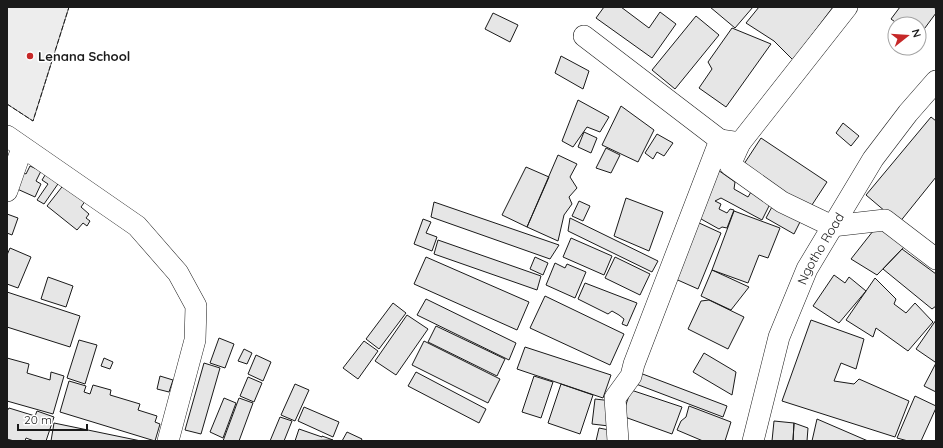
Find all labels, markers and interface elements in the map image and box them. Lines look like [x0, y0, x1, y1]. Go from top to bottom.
north arrow [887, 16, 927, 56]
text: N [909, 27, 924, 39]
place label: Lenana School [38, 48, 130, 64]
marker: Lenana School [25, 51, 35, 61]
street label: Ngotho Road [793, 209, 847, 287]
scale bar [18, 406, 87, 432]
text: 20 m [24, 412, 52, 427]

